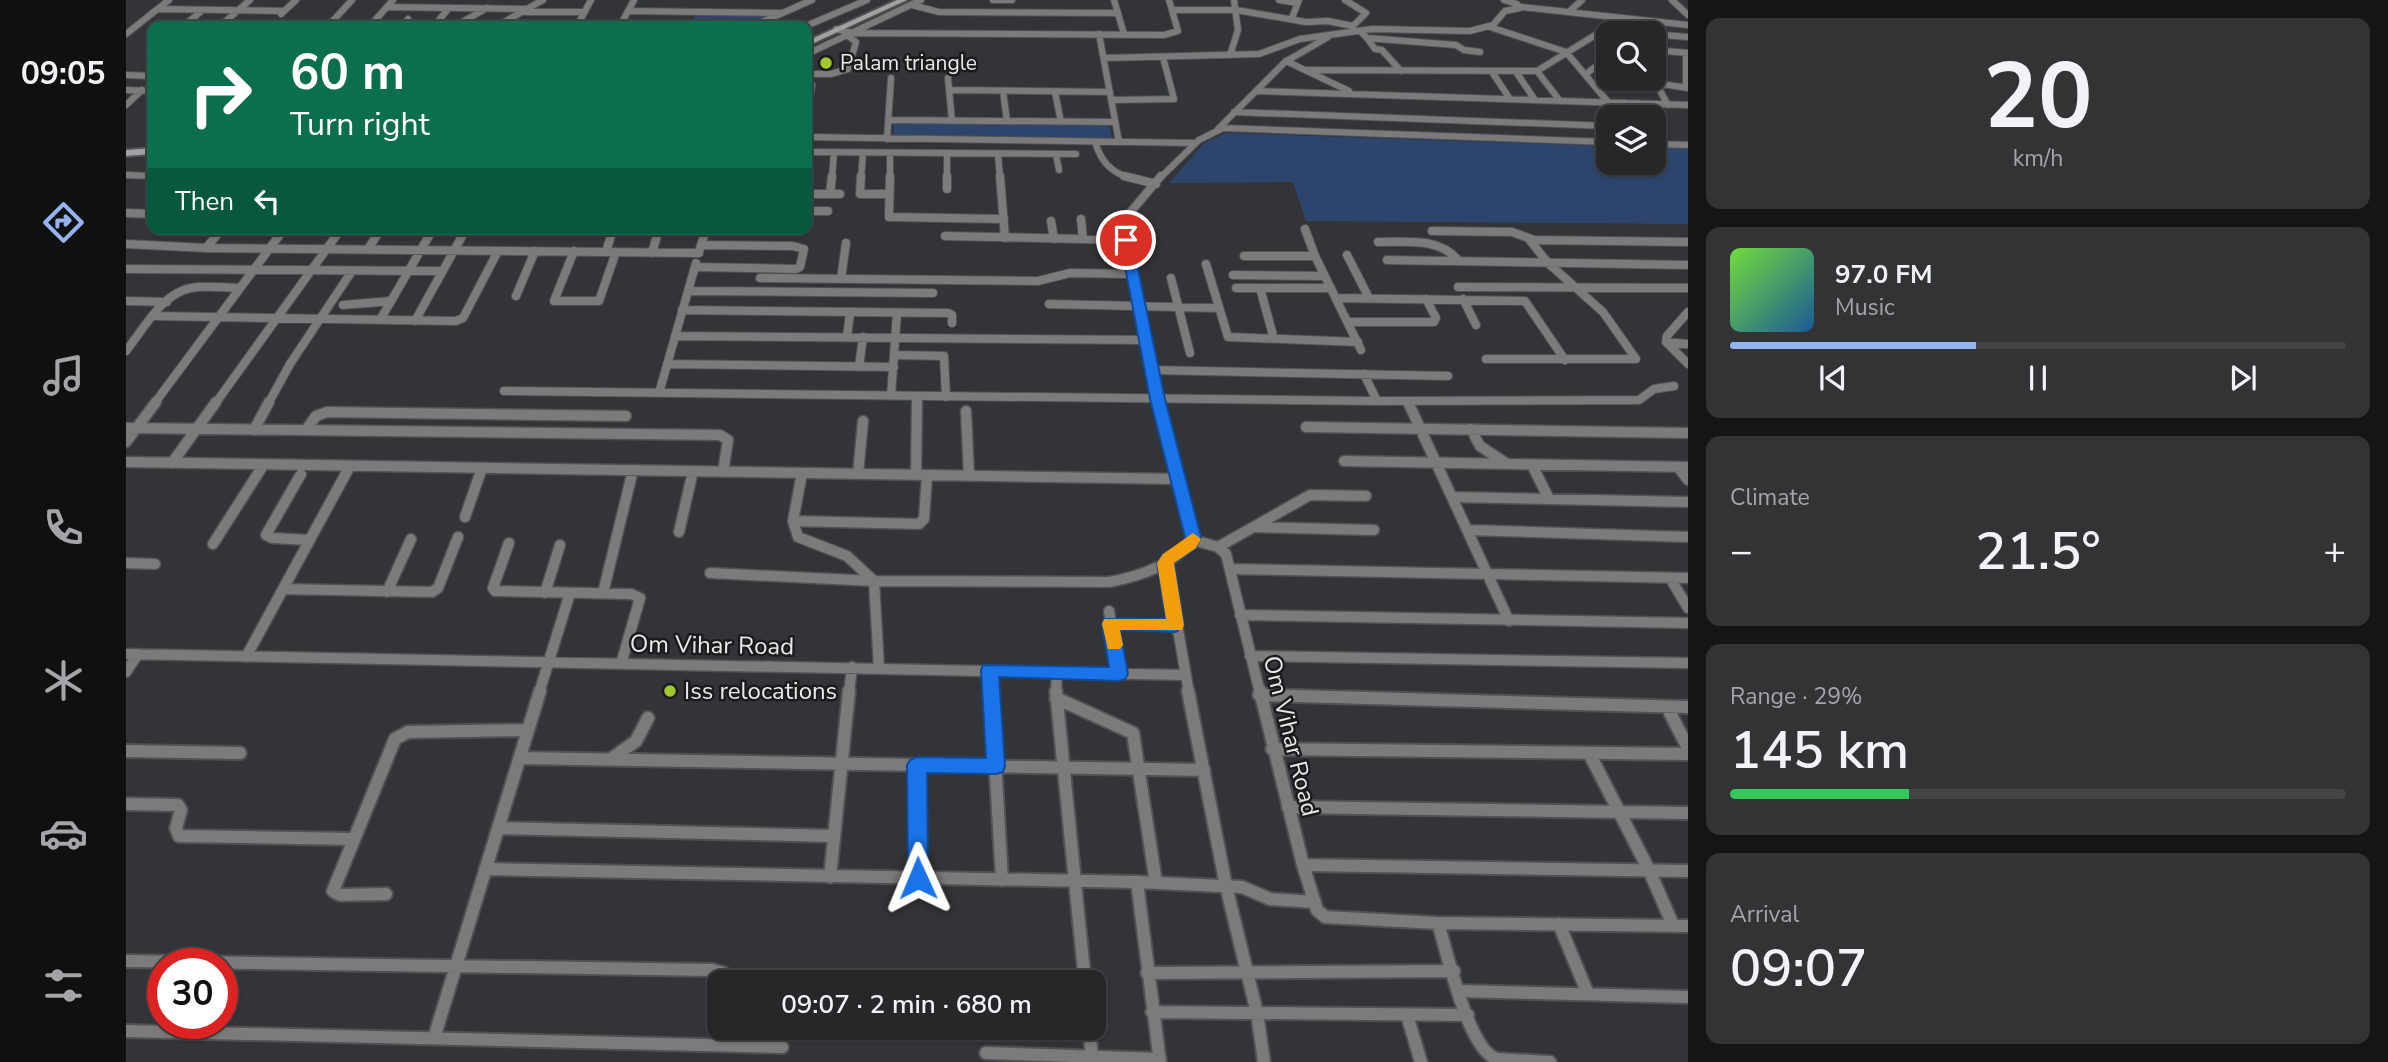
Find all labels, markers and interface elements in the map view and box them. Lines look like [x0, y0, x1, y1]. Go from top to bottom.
map controls [1596, 21, 1666, 175]
button: search [1596, 21, 1666, 91]
text: 20 [1983, 35, 2093, 159]
text: 60 m [290, 39, 405, 106]
icon: right [175, 49, 266, 140]
place label: Palam triangle [840, 49, 977, 77]
text: 09:05 [21, 52, 105, 95]
marker: Palam triangle [818, 55, 834, 71]
text: Turn right [290, 103, 430, 146]
button: layers [1596, 105, 1666, 175]
text: km/h [2013, 143, 2063, 174]
icon: left [248, 182, 286, 220]
text: Then [175, 184, 234, 219]
icon: directions [39, 198, 88, 247]
pin [1096, 210, 1156, 270]
icon: arrive [1107, 221, 1145, 259]
text: 97.0 FM [1835, 257, 1932, 292]
text: Music [1835, 292, 1895, 323]
icon: music [39, 351, 88, 400]
icon: previous [1814, 359, 1852, 397]
icon: pause [2019, 359, 2057, 397]
icon: next [2224, 359, 2262, 397]
text: Climate [1730, 482, 1810, 513]
icon: phone [39, 503, 88, 552]
text: 21.5° [1975, 516, 2101, 587]
text: − [1730, 526, 1753, 577]
text: + [2323, 526, 2346, 577]
street label: Om Vihar Road [630, 628, 794, 662]
street label: Om Vihar Road [1256, 652, 1326, 820]
icon: climate [39, 656, 88, 705]
place label: Iss relocations [684, 675, 837, 707]
text: Range · 29% [1730, 681, 1862, 712]
marker: Iss relocations [662, 683, 678, 699]
text: 145 km [1730, 715, 1909, 786]
icon: car [39, 809, 88, 858]
position arrow [881, 841, 955, 915]
text: Arrival [1730, 899, 1799, 930]
text: 09:07 [1730, 933, 1867, 1004]
speed limit sign: 30 [147, 948, 238, 1039]
icon: filters [39, 961, 88, 1010]
text: 09:07 · 2 min · 680 m [781, 987, 1032, 1022]

